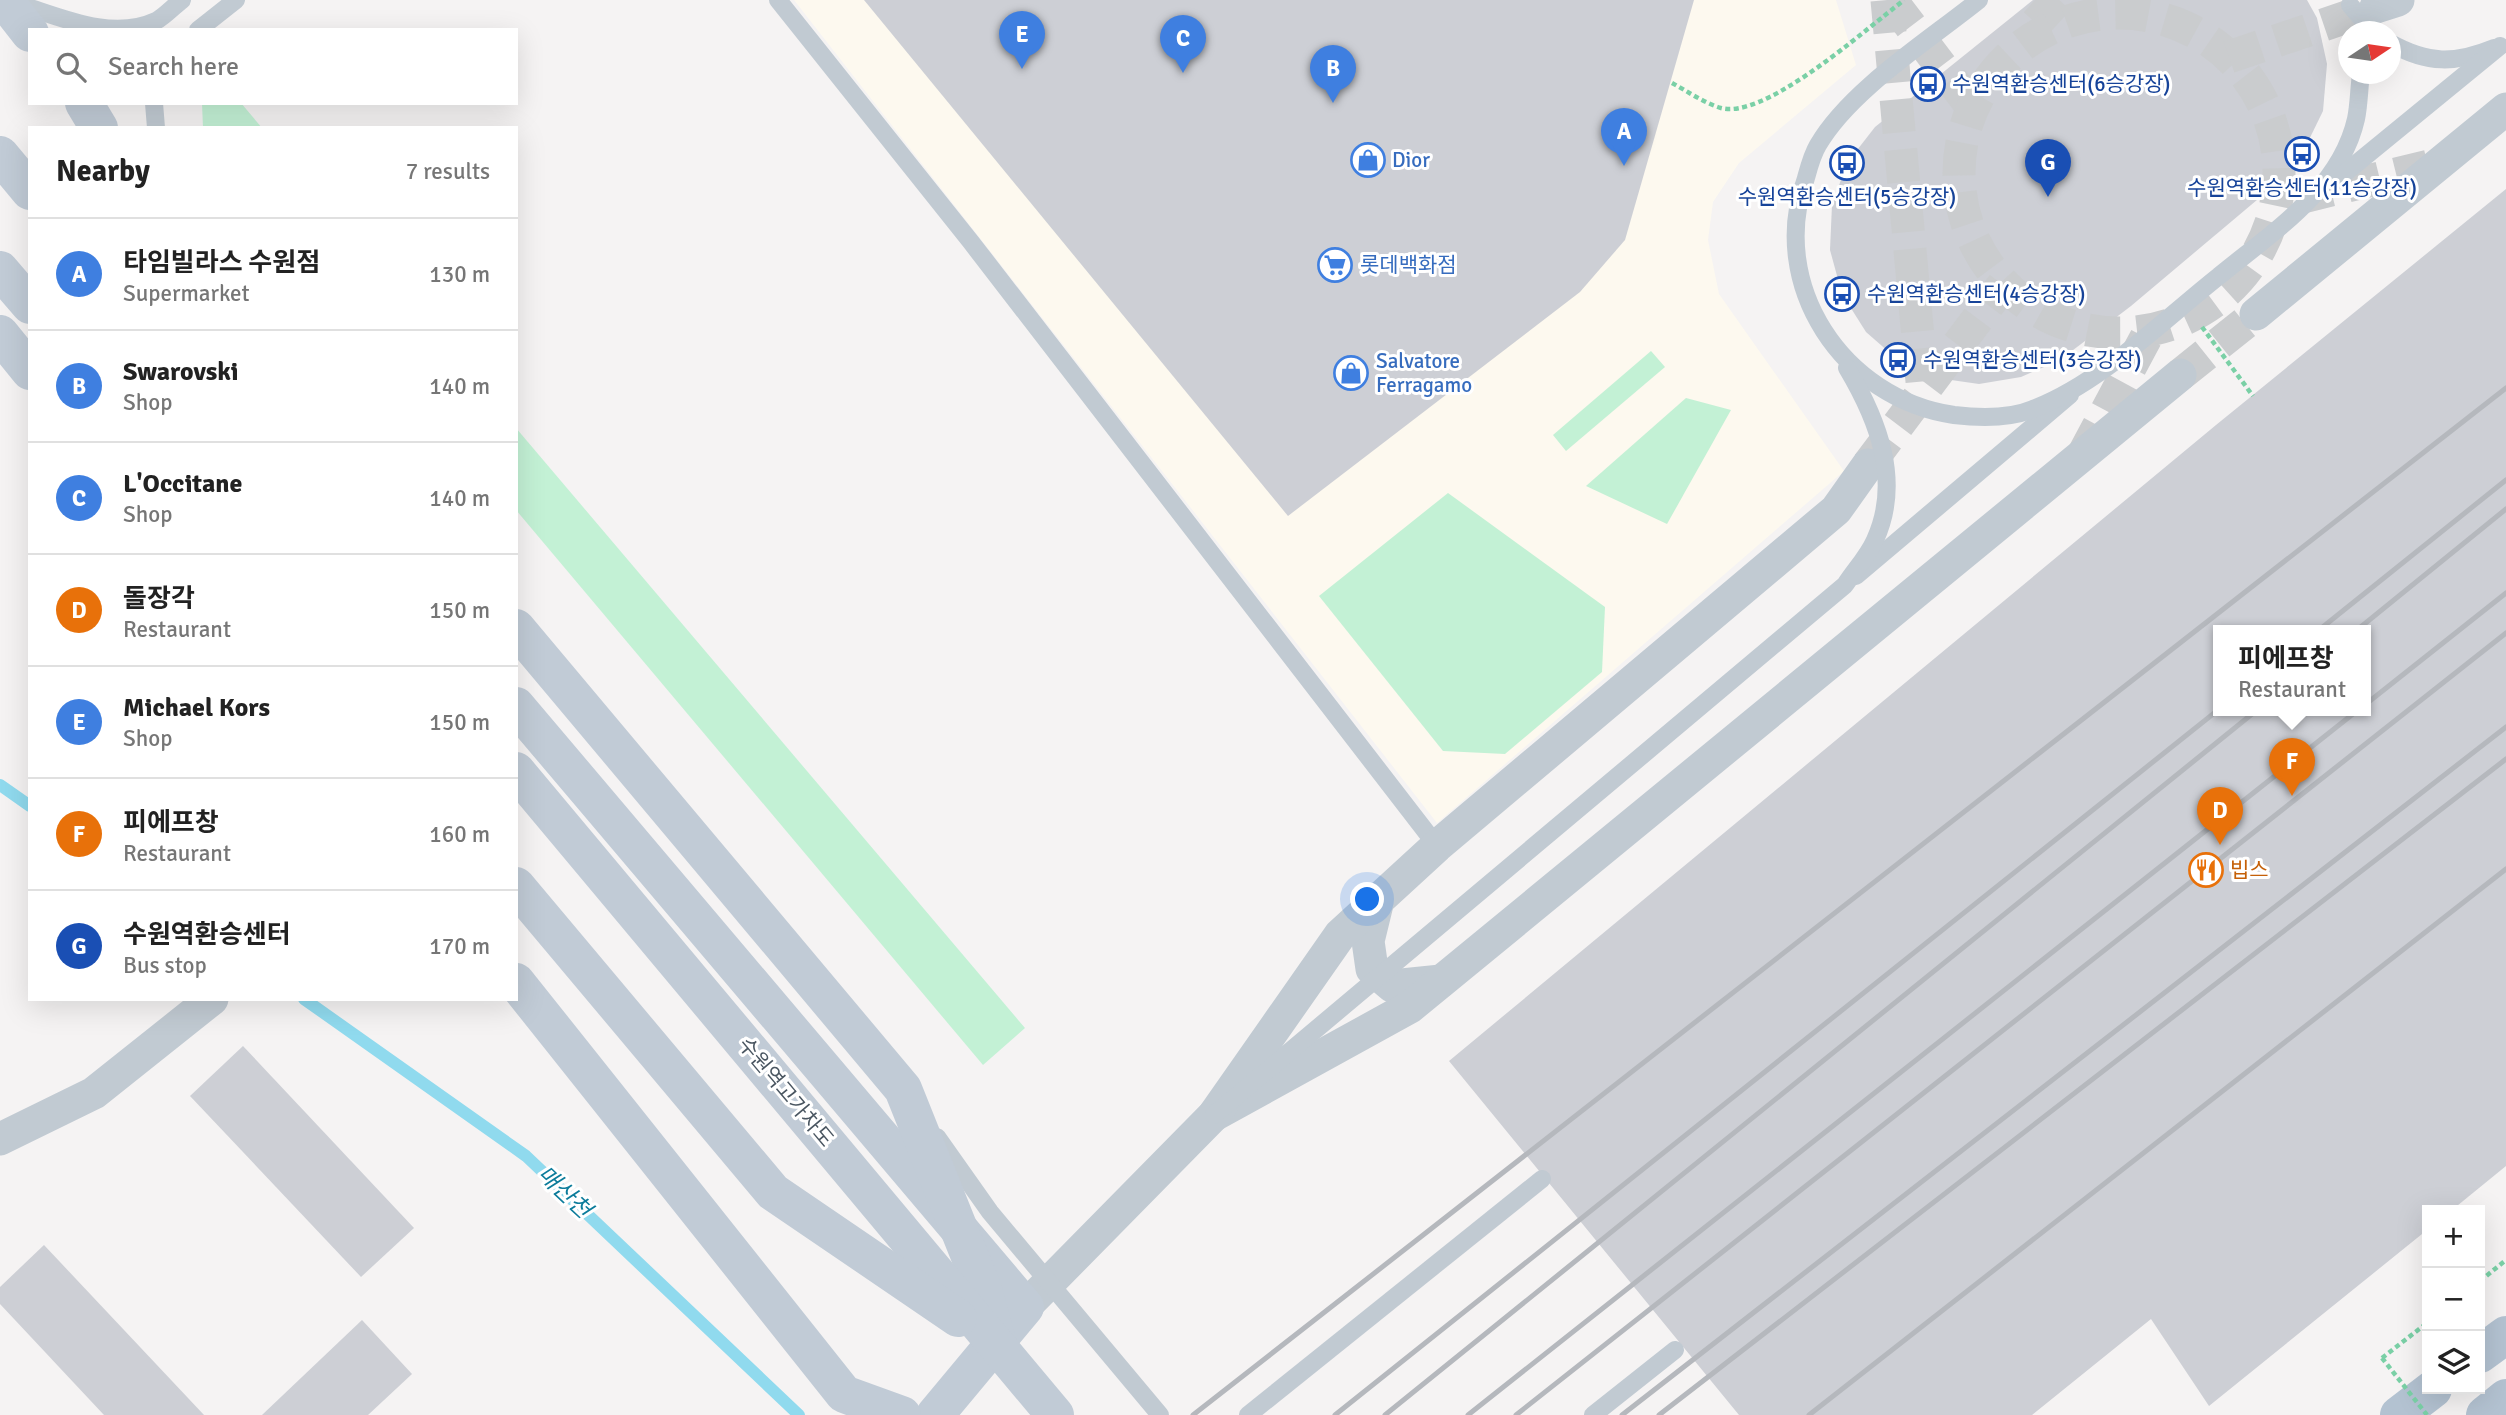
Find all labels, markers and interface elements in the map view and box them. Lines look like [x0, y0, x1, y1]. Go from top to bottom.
pin: E [999, 11, 1045, 69]
pin: C [1160, 15, 1206, 73]
north arrow [2338, 21, 2401, 84]
search box [28, 28, 518, 105]
pin: B [1310, 45, 1356, 103]
icon: search [52, 48, 90, 86]
text: Search here [108, 51, 239, 83]
bus stop icon: 수원역환승센터(6승강장) [1909, 65, 1947, 103]
place label: 수원역환승센터(6승강장) [1952, 71, 2170, 97]
pin: A [1601, 108, 1647, 166]
bus stop icon: 수원역환승센터(11승강장) [2283, 135, 2321, 173]
pin: G [2025, 139, 2071, 197]
shop icon: Dior [1349, 141, 1387, 179]
bus stop icon: 수원역환승센터(5승강장) [1828, 144, 1866, 182]
place label: Dior [1392, 147, 1430, 173]
text: Nearby [56, 153, 150, 190]
text: 7 results [406, 157, 490, 186]
place label: 수원역환승센터(11승강장) [2187, 175, 2417, 201]
place label: 수원역환승센터(5승강장) [1738, 184, 1956, 210]
supermarket icon: 롯데백화점 [1316, 246, 1354, 284]
text: 타임빌라스 수원점 [123, 247, 320, 279]
place label: 롯데백화점 [1360, 252, 1457, 278]
text: A [72, 260, 86, 289]
text: 130 m [429, 260, 490, 289]
bus stop icon: 수원역환승센터(4승강장) [1823, 275, 1861, 313]
text: Supermarket [123, 279, 250, 308]
place label: 수원역환승센터(4승강장) [1867, 281, 2085, 307]
bus stop icon: 수원역환승센터(3승강장) [1879, 341, 1917, 379]
place label: 수원역환승센터(3승강장) [1923, 347, 2141, 373]
place label: Salvatore Ferragamo [1376, 348, 1472, 398]
shop icon: Salvatore Ferragamo [1332, 354, 1370, 392]
text: Swarovski [123, 356, 239, 388]
text: B [72, 372, 86, 401]
text: 140 m [429, 372, 490, 401]
text: Shop [123, 388, 172, 417]
text: L'Occitane [123, 468, 242, 500]
text: C [72, 484, 86, 513]
text: 140 m [429, 484, 490, 513]
text: Shop [123, 500, 172, 529]
text: 돌장각 [123, 583, 195, 615]
text: D [71, 596, 87, 625]
text: 150 m [429, 596, 490, 625]
text: Restaurant [123, 615, 231, 644]
popup [2213, 625, 2371, 716]
text: 피에프창 [2238, 643, 2334, 675]
text: Restaurant [2238, 675, 2346, 704]
text: Michael Kors [123, 692, 270, 724]
text: E [72, 708, 86, 737]
text: 150 m [429, 708, 490, 737]
text: Shop [123, 724, 172, 753]
pin: F [2269, 738, 2315, 796]
pin: D [2197, 787, 2243, 845]
text: 피에프창 [123, 807, 219, 839]
text: F [73, 820, 85, 849]
text: 160 m [429, 820, 490, 849]
text: Restaurant [123, 839, 231, 868]
restaurant icon: 빕스 [2187, 851, 2225, 889]
place label: 빕스 [2230, 857, 2269, 883]
your location [1350, 882, 1384, 916]
text: 수원역환승센터 [123, 919, 290, 951]
text: G [71, 932, 87, 961]
text: 170 m [429, 932, 490, 961]
text: Bus stop [123, 951, 207, 980]
street label: 수원역고가차도 [733, 1032, 839, 1152]
water label: 매산천 [531, 1160, 599, 1226]
map controls [2422, 1205, 2485, 1394]
button: + [2422, 1205, 2485, 1268]
button: − [2422, 1268, 2485, 1331]
button: layers [2422, 1331, 2485, 1394]

